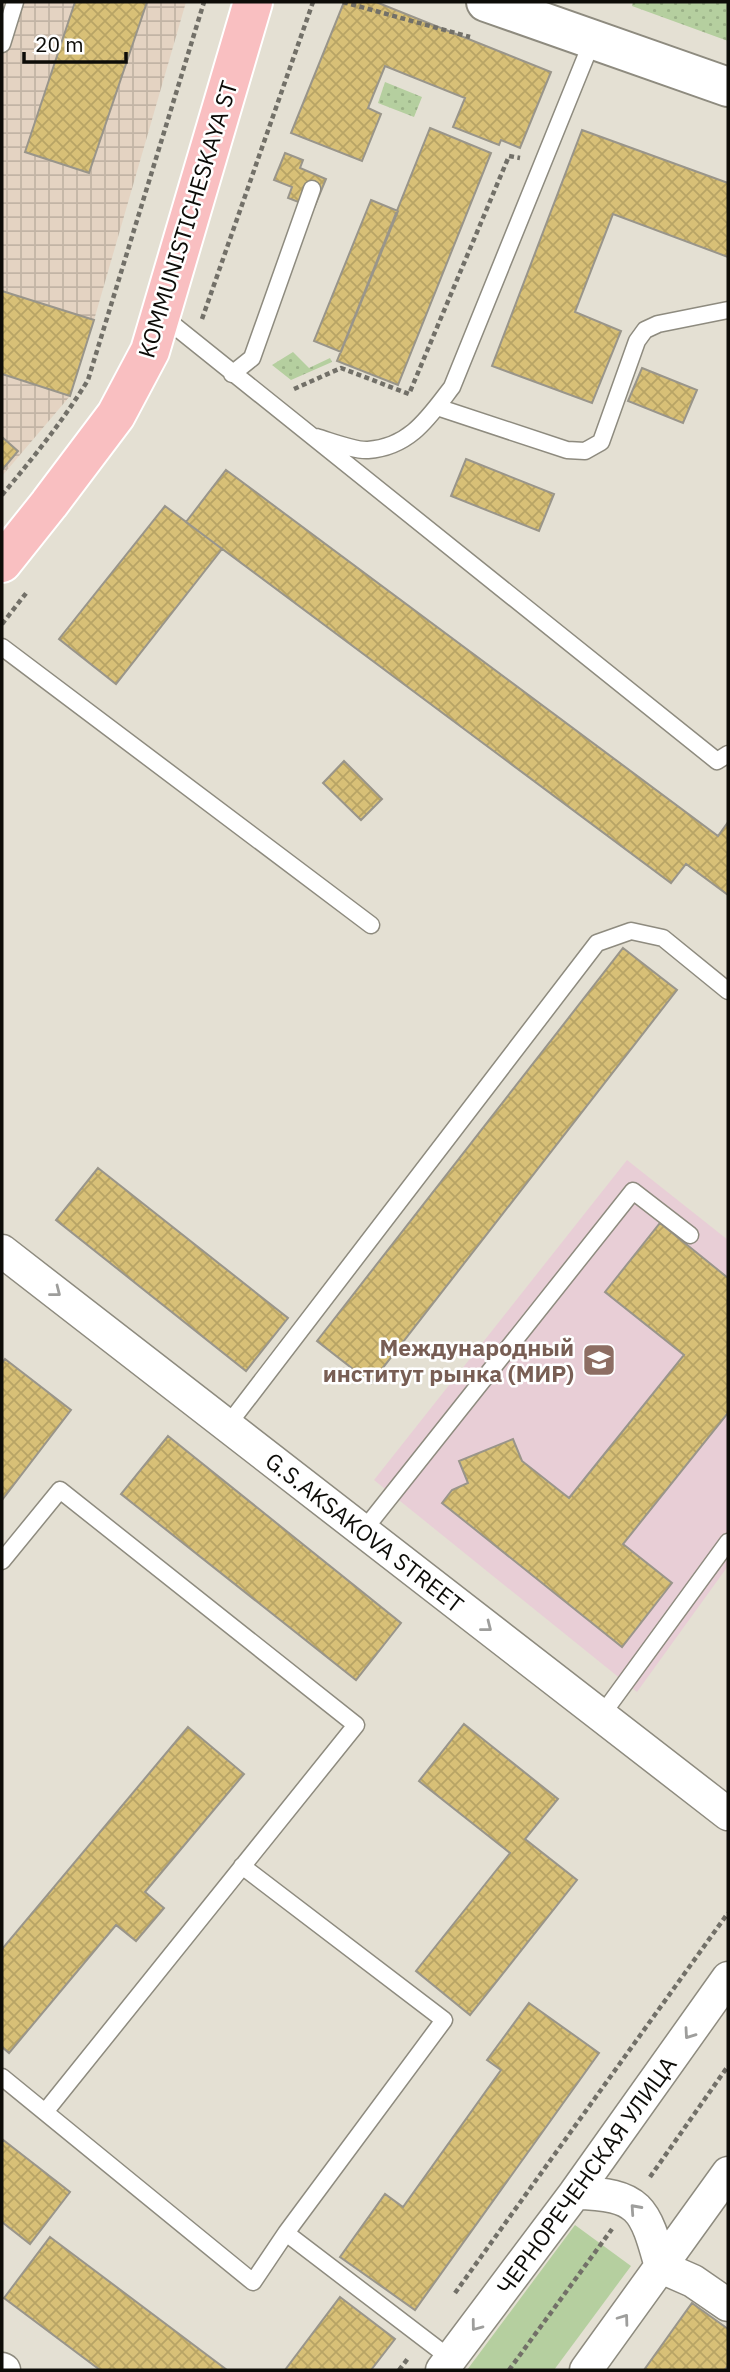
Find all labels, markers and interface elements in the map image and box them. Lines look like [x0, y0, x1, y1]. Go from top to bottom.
scale bar [24, 21, 126, 65]
text: 20 m [35, 30, 84, 58]
street label: KOMMUNISTICHESKAYA ST [131, 77, 243, 361]
one-way arrow [48, 1284, 60, 1297]
place label: Международный институт рынка (МИР) [323, 1332, 574, 1388]
school or university icon: Международный институт рынка (МИР) [580, 1341, 618, 1379]
street label: G.S.AKSAKOVA STREET [260, 1445, 470, 1619]
one-way arrow [479, 1619, 492, 1632]
one-way arrow [685, 2026, 697, 2039]
street label: ЧЕРНОРЕЧЕНСКАЯ УЛИЦА [490, 2050, 683, 2300]
one-way arrow [631, 2205, 643, 2218]
one-way arrow [615, 2314, 628, 2327]
one-way arrow [471, 2318, 484, 2331]

